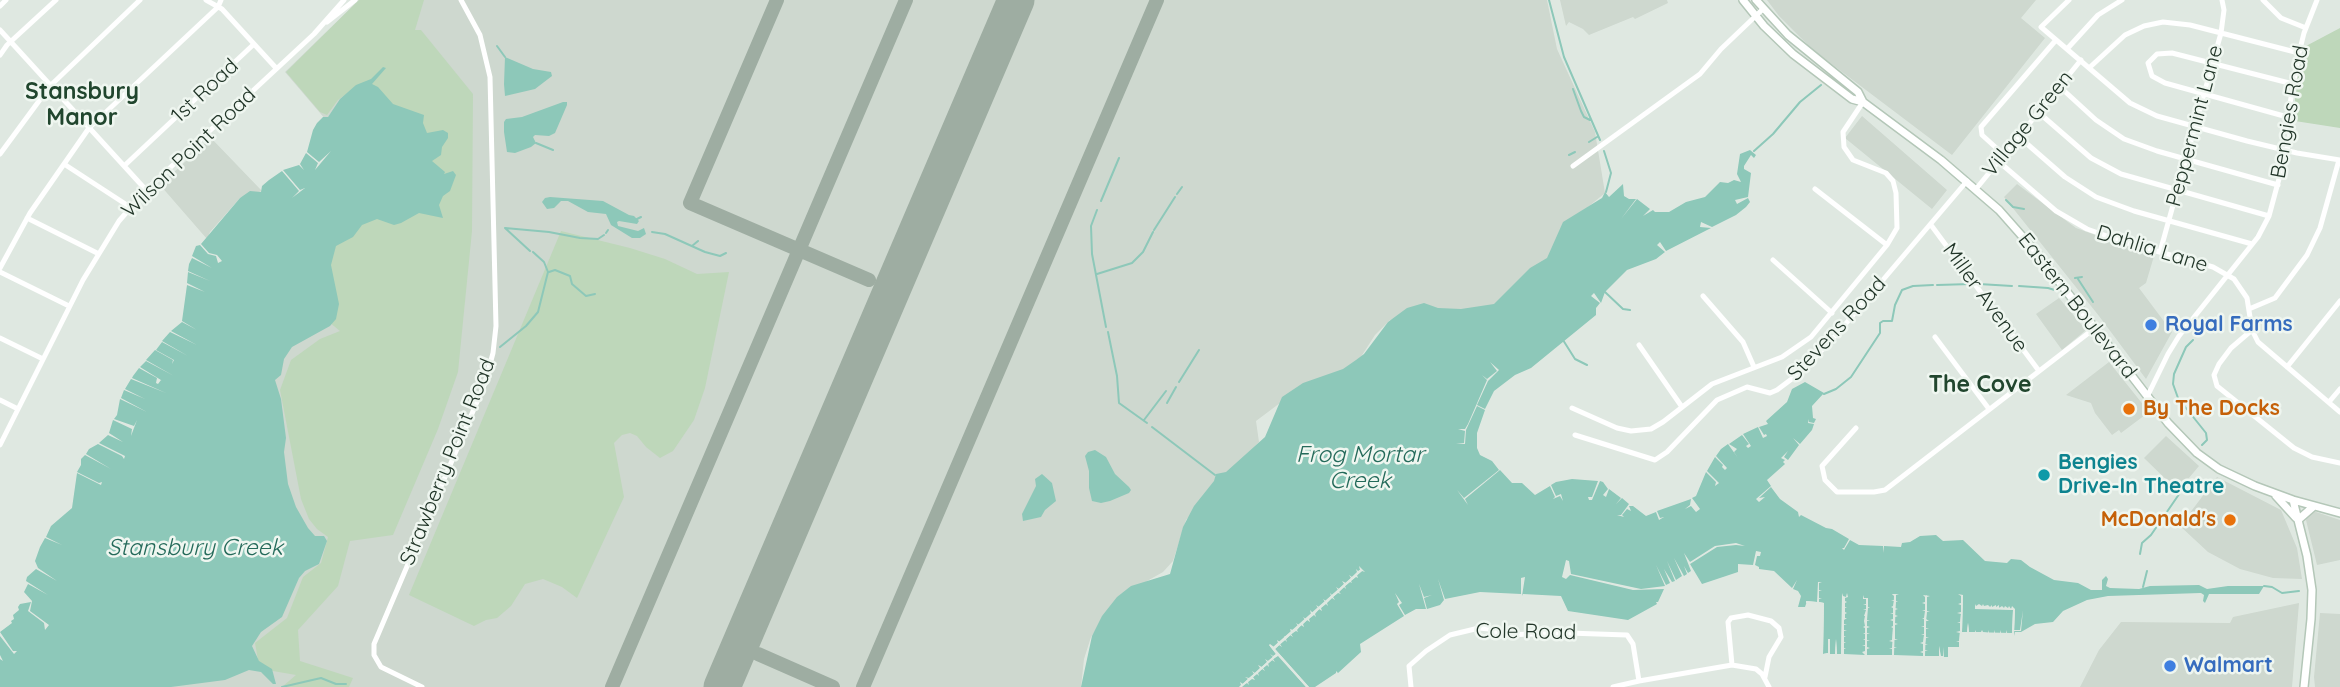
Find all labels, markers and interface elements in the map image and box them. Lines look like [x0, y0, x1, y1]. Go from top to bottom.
street label: Peppermint Lane [2161, 43, 2229, 209]
street label: Bengies Road [2266, 43, 2314, 181]
street label: 1st Road [166, 54, 244, 128]
street label: Village Green [1978, 66, 2078, 182]
district label: Stansbury Manor [25, 78, 139, 132]
street label: Wilson Point Road [117, 83, 261, 223]
street label: Dahlia Lane [2093, 220, 2211, 278]
street label: Eastern Boulevard [2012, 228, 2142, 384]
street label: Miller Avenue [1937, 238, 2033, 358]
street label: Stevens Road [1782, 272, 1892, 386]
place label: Royal Farms [2165, 312, 2293, 338]
marker: Royal Farms [2143, 317, 2159, 333]
street label: Strawberry Point Road [395, 355, 501, 569]
district label: The Cove [1929, 371, 2031, 399]
place label: By The Docks [2143, 396, 2280, 422]
marker: By The Docks [2121, 401, 2137, 417]
water label: Frog Mortar Creek [1296, 441, 1424, 495]
place label: Bengies Drive-In Theatre [2058, 450, 2224, 500]
marker: Bengies Drive-In Theatre [2036, 467, 2052, 483]
place label: McDonald's [2101, 507, 2216, 533]
marker: McDonald's [2222, 512, 2238, 528]
water label: Stansbury Creek [107, 534, 283, 562]
street label: Cole Road [1475, 619, 1577, 645]
place label: Walmart [2184, 653, 2273, 679]
marker: Walmart [2162, 658, 2178, 674]

